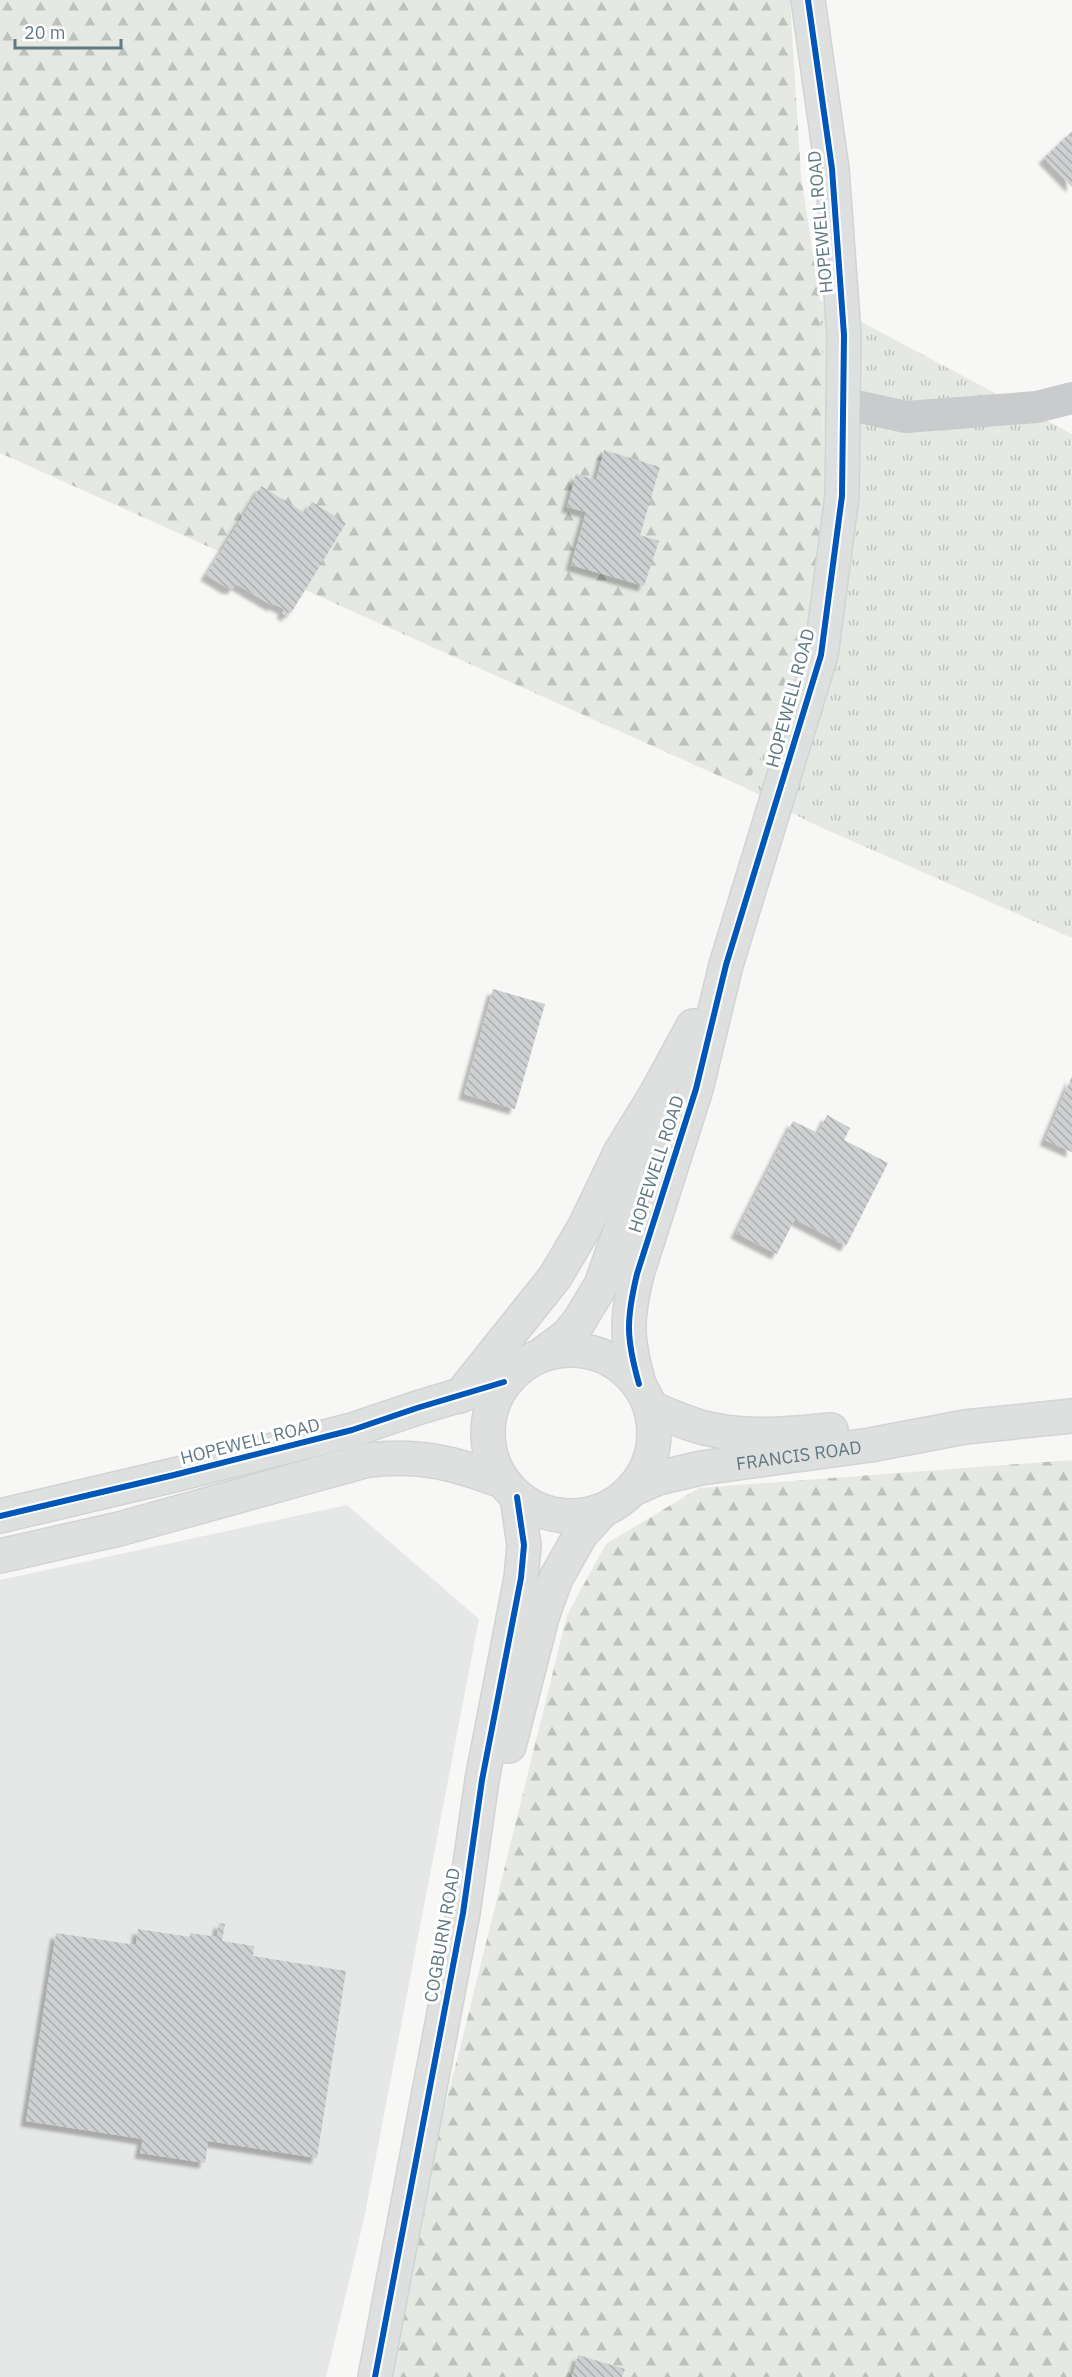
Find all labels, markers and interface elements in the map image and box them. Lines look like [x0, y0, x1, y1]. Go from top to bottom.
scale bar [15, 12, 122, 50]
text: 20 m [24, 21, 66, 44]
street label: HOPEWELL ROAD [802, 150, 838, 294]
street label: HOPEWELL ROAD [760, 626, 820, 770]
street label: HOPEWELL ROAD [623, 1092, 689, 1236]
street label: HOPEWELL ROAD [178, 1413, 322, 1469]
street label: FRANCIS ROAD [734, 1435, 863, 1475]
street label: COGBURN ROAD [419, 1866, 465, 2004]

